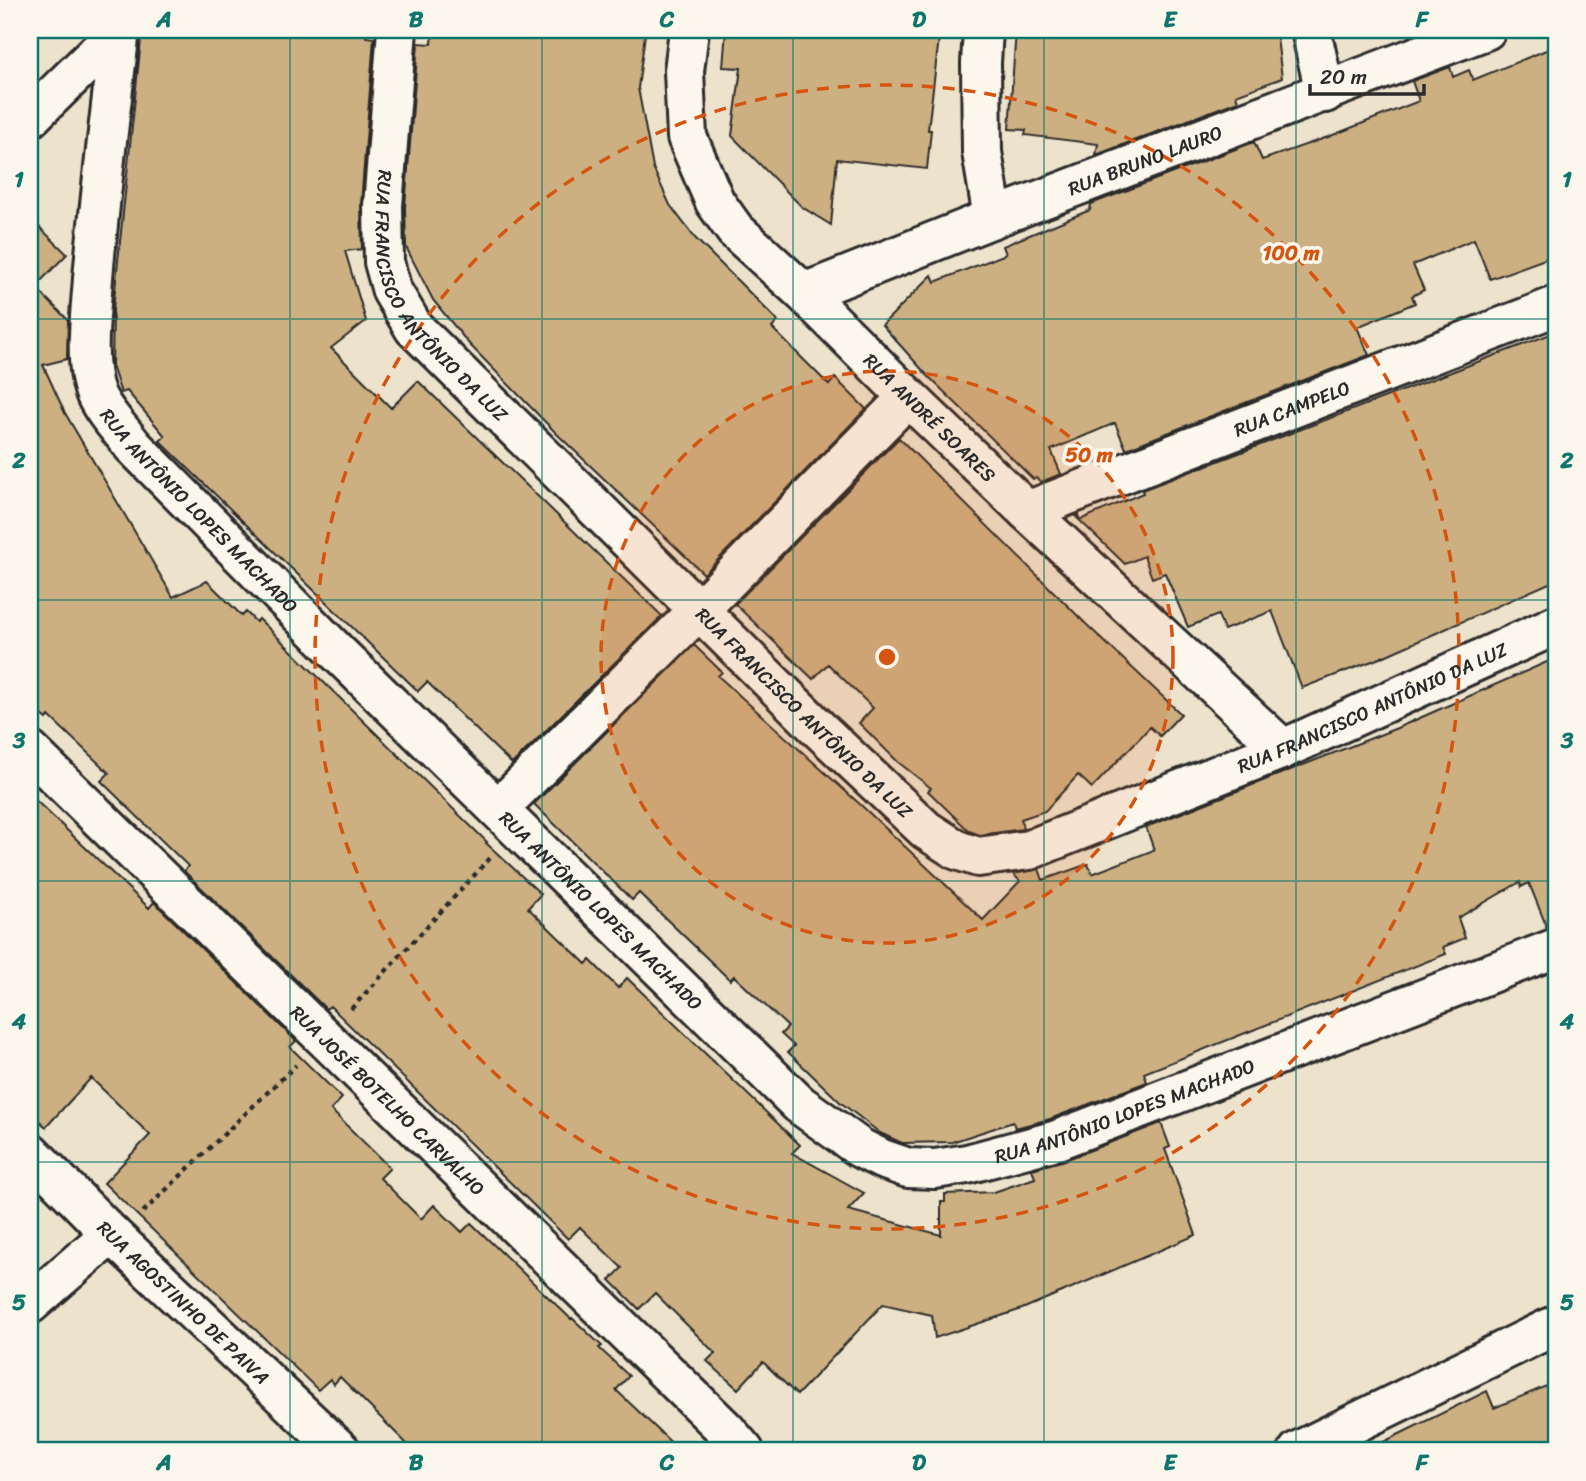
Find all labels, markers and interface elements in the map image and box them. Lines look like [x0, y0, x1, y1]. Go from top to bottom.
text: A [155, 0, 172, 40]
text: B [409, 0, 424, 40]
text: C [659, 0, 675, 40]
text: D [912, 0, 927, 40]
text: E [1164, 0, 1179, 40]
text: F [1415, 0, 1430, 40]
scale bar [1310, 52, 1423, 96]
text: 20 m [1320, 58, 1367, 96]
street label: RUA BRUNO LAURO [1063, 116, 1227, 205]
text: 1 [14, 159, 24, 200]
text: 1 [1562, 159, 1572, 200]
street label: RUA FRANCISCO ANTÔNIO DA LUZ [366, 169, 517, 430]
text: 100 m [1262, 234, 1320, 272]
street label: RUA ANDRÉ SOARES [856, 345, 1004, 490]
street label: RUA CAMPELO [1229, 371, 1355, 446]
street label: RUA ANTÔNIO LOPES MACHADO [92, 401, 306, 621]
text: 50 m [1065, 436, 1114, 474]
text: 2 [11, 440, 26, 481]
text: 2 [1559, 440, 1574, 481]
street label: RUA FRANCISCO ANTÔNIO DA LUZ [688, 599, 922, 827]
street label: RUA FRANCISCO ANTÔNIO DA LUZ [1232, 632, 1514, 782]
centre of rings [875, 645, 899, 669]
text: 3 [12, 720, 26, 761]
text: 3 [1560, 720, 1574, 761]
street label: RUA ANTÔNIO LOPES MACHADO [491, 803, 711, 1018]
street label: RUA JOSÉ BOTELHO CARVALHO [282, 997, 493, 1204]
text: 4 [11, 1001, 27, 1042]
text: 4 [1559, 1001, 1575, 1042]
street label: RUA ANTÔNIO LOPES MACHADO [991, 1049, 1260, 1172]
street label: RUA AGOSTINHO DE PAIVA [89, 1212, 278, 1393]
text: 5 [12, 1282, 26, 1323]
text: 5 [1560, 1282, 1574, 1323]
text: A [155, 1442, 172, 1481]
text: B [409, 1442, 424, 1481]
text: C [659, 1442, 675, 1481]
text: D [912, 1442, 927, 1481]
text: E [1164, 1442, 1179, 1481]
text: F [1415, 1442, 1430, 1481]

